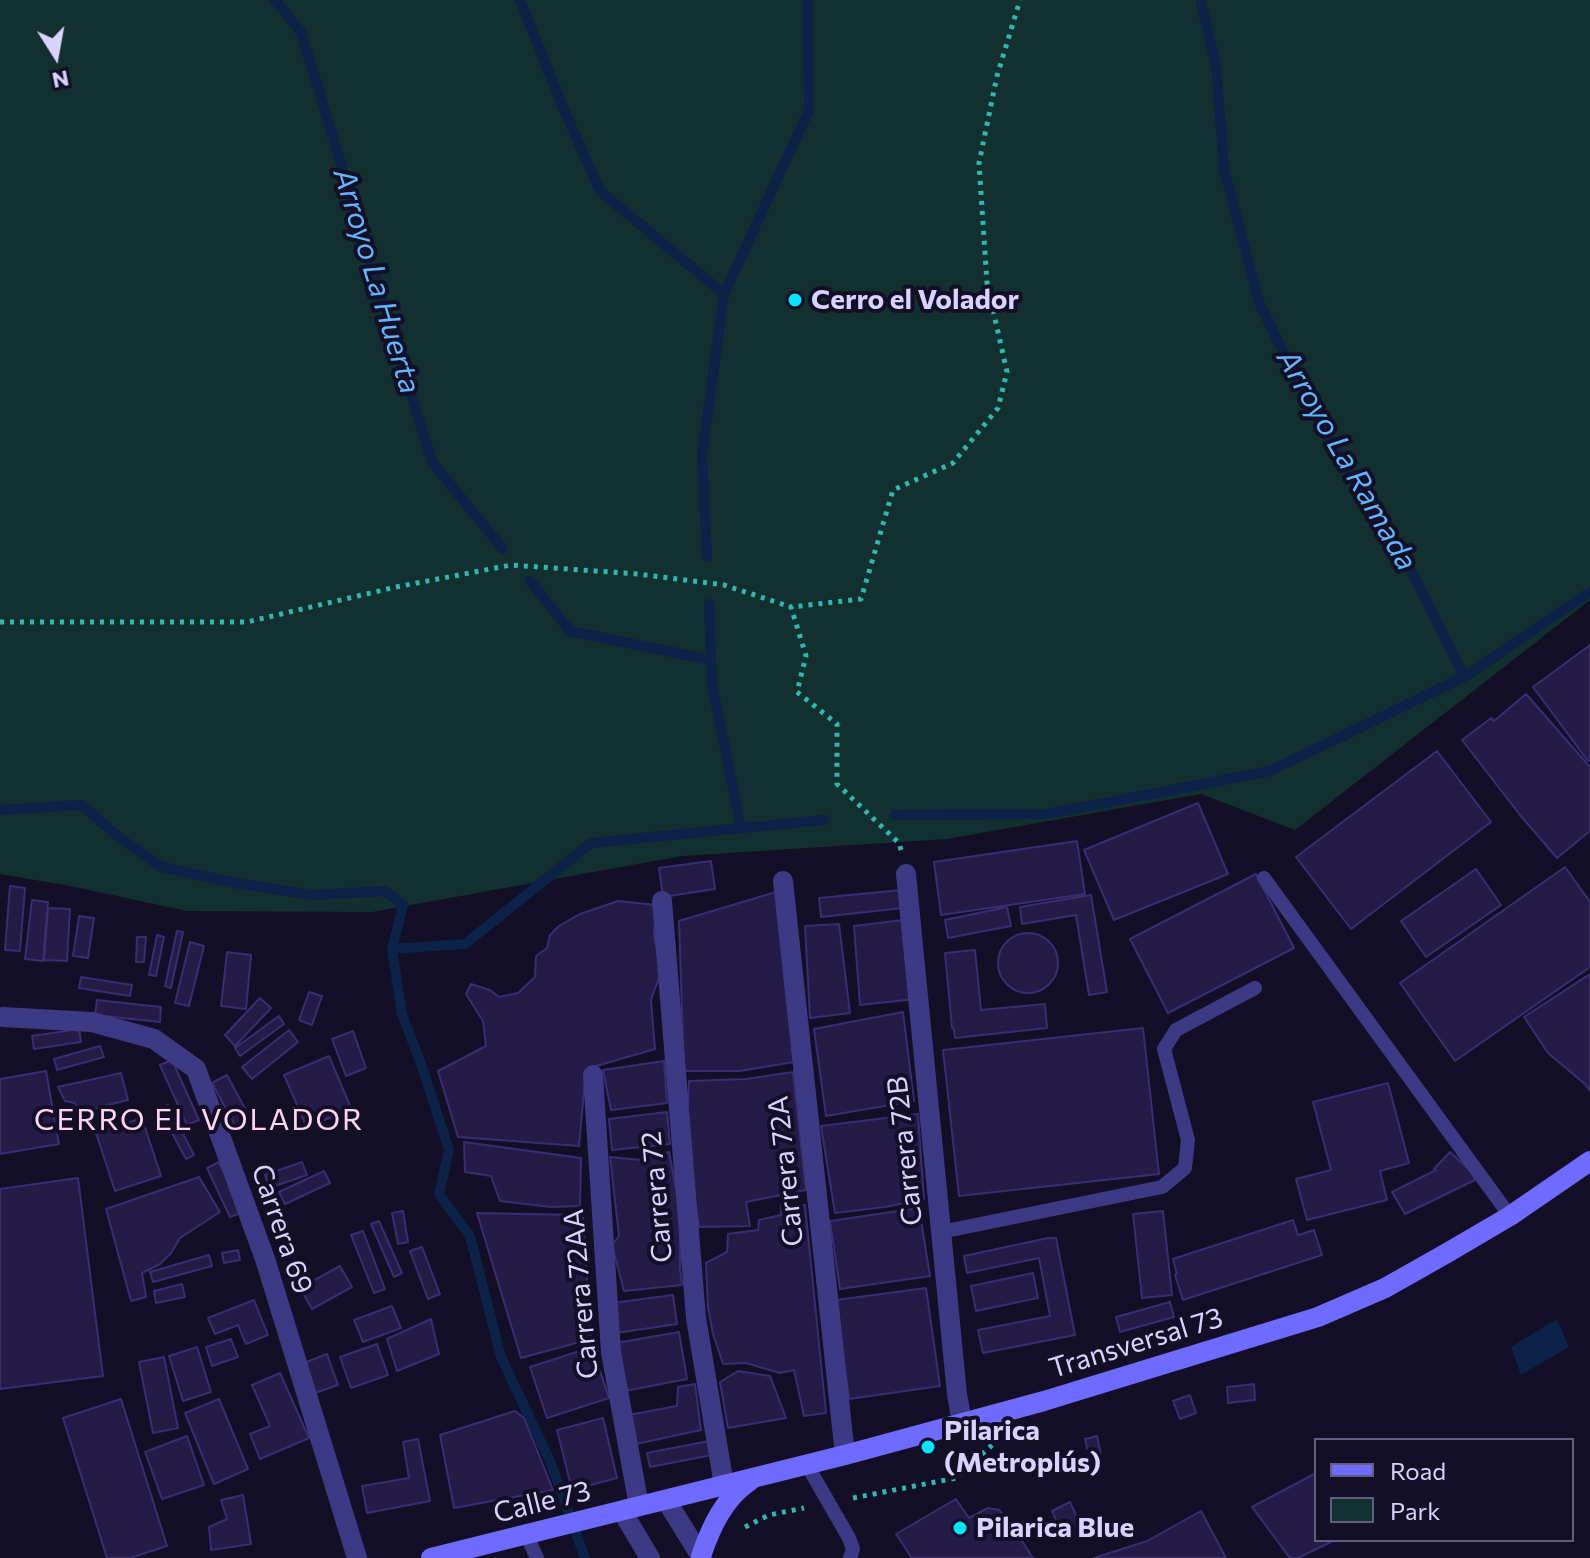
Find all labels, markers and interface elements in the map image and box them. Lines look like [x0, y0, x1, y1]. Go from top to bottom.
north arrow [16, 16, 96, 96]
text: N [50, 65, 71, 95]
water label: Arroyo La Huerta [326, 164, 428, 398]
place label: Cerro el Volador [811, 283, 1019, 317]
marker: Cerro el Volador [786, 291, 804, 309]
water label: Arroyo La Ramada [1269, 343, 1425, 577]
street label: Carrera 72B [880, 1075, 930, 1227]
street label: Carrera 72A [761, 1094, 811, 1248]
district label: CERRO EL VOLADOR [34, 1102, 364, 1138]
street label: Carrera 72 [635, 1130, 679, 1264]
street label: Carrera 69 [244, 1160, 320, 1298]
street label: Carrera 72AA [557, 1208, 605, 1380]
street label: Transversal 73 [1045, 1301, 1227, 1385]
place label: Pilarica (Metroplús) [944, 1414, 1101, 1480]
marker: Pilarica (Metroplús) [919, 1438, 937, 1456]
legend [1314, 1438, 1574, 1542]
text: Road [1390, 1456, 1446, 1485]
street label: Calle 73 [490, 1474, 594, 1530]
text: Park [1390, 1496, 1440, 1525]
place label: Pilarica Blue [976, 1511, 1134, 1545]
marker: Pilarica Blue [951, 1519, 969, 1537]

